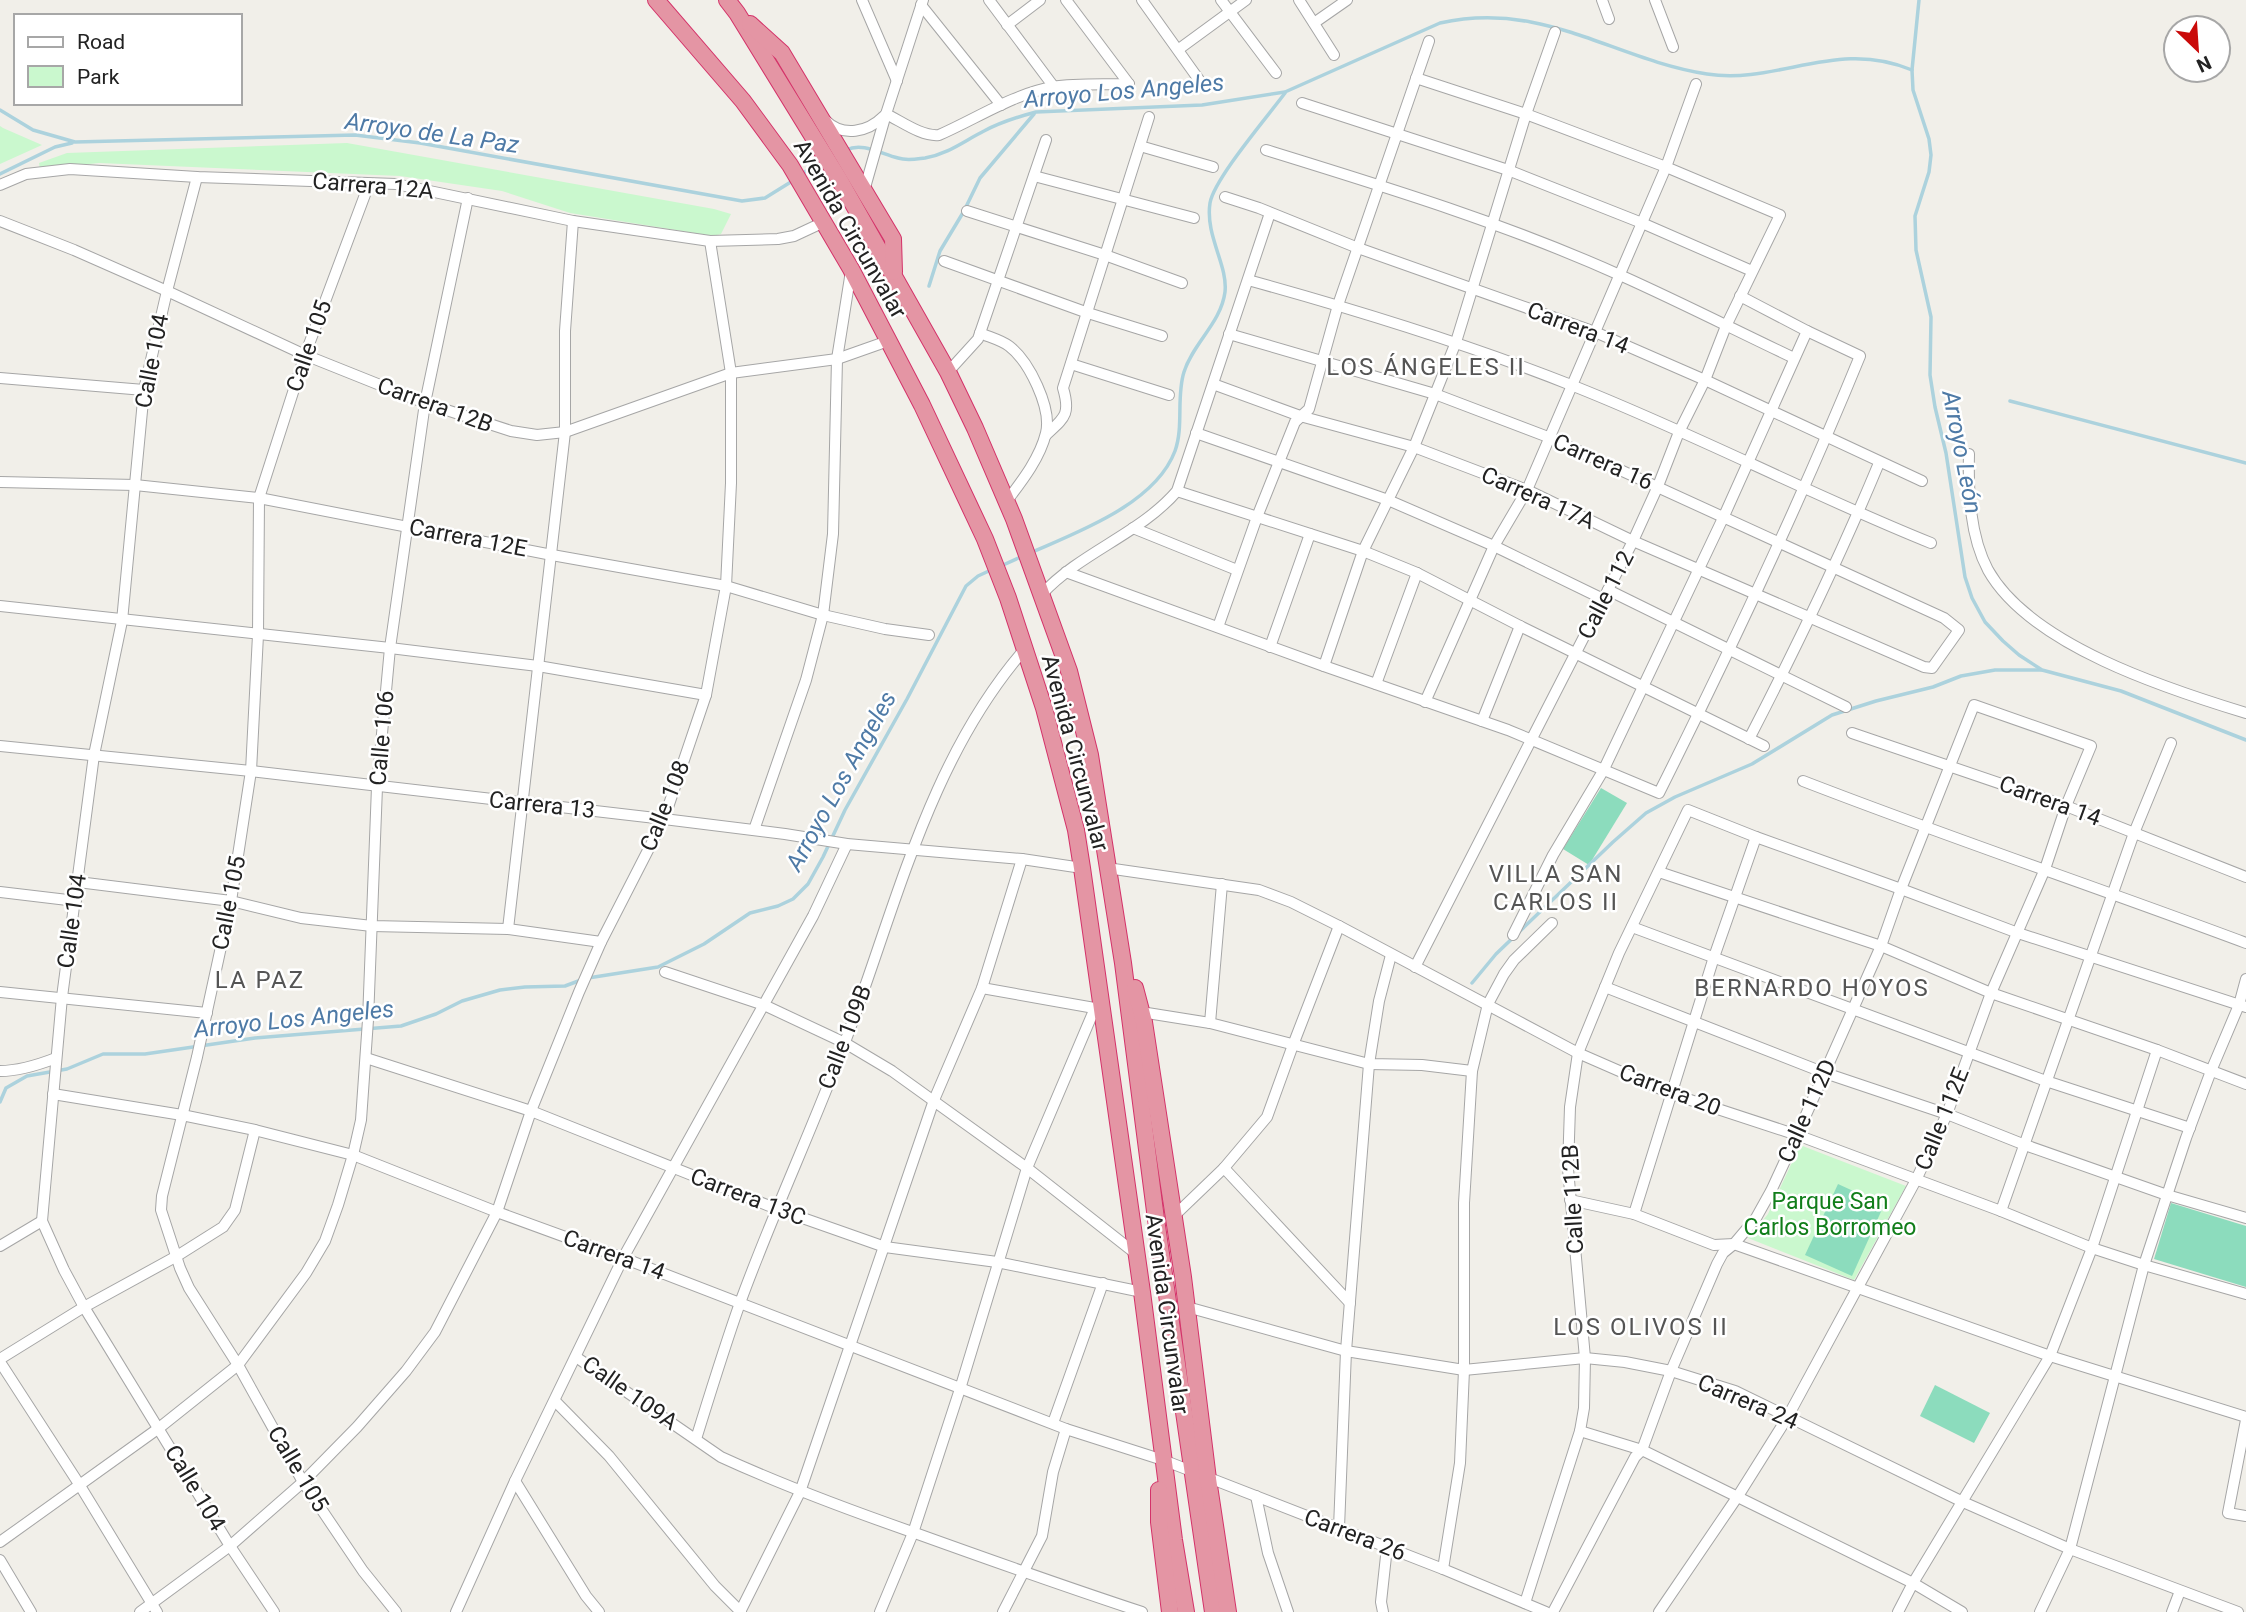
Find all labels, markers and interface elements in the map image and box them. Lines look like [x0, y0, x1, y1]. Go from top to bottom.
legend [14, 14, 242, 105]
north arrow [2162, 14, 2232, 84]
text: Road [77, 30, 125, 54]
text: N [2193, 51, 2215, 77]
text: Park [77, 65, 120, 89]
water label: Arroyo Los Angeles [1022, 68, 1225, 114]
water label: Arroyo de La Paz [342, 107, 521, 159]
street label: Avenida Circunvalar [788, 135, 912, 323]
street label: Carrera 12A [311, 167, 435, 205]
street label: Calle 105 [281, 296, 337, 395]
street label: Carrera 14 [1523, 296, 1633, 360]
street label: Calle 104 [130, 312, 174, 410]
district label: LOS ÁNGELES II [1326, 353, 1526, 381]
street label: Carrera 12B [374, 372, 496, 438]
water label: Arroyo León [1936, 387, 1988, 516]
street label: Carrera 16 [1549, 428, 1657, 496]
street label: Carrera 17A [1477, 461, 1599, 535]
street label: Carrera 12E [407, 513, 529, 563]
street label: Calle 112 [1572, 546, 1640, 644]
street label: Avenida Circunvalar [1036, 652, 1114, 854]
water label: Arroyo Los Angeles [780, 686, 902, 877]
street label: Calle 106 [364, 689, 400, 787]
street label: Calle 108 [635, 757, 695, 855]
street label: Carrera 14 [1995, 770, 2105, 832]
street label: Carrera 13 [488, 786, 596, 824]
street label: Calle 105 [207, 854, 251, 952]
district label: VILLA SAN CARLOS II [1489, 860, 1623, 916]
street label: Calle 104 [52, 872, 92, 970]
district label: LA PAZ [215, 966, 305, 994]
district label: BERNARDO HOYOS [1694, 974, 1930, 1002]
street label: Calle 109B [813, 981, 877, 1093]
water label: Arroyo Los Angeles [192, 995, 395, 1044]
street label: Calle 112D [1772, 1055, 1842, 1167]
street label: Carrera 20 [1615, 1058, 1725, 1122]
street label: Calle 112E [1909, 1064, 1975, 1174]
street label: Calle 112B [1557, 1144, 1589, 1254]
street label: Carrera 13C [686, 1163, 810, 1231]
park label: Parque San Carlos Borromeo [1744, 1188, 1916, 1241]
street label: Avenida Circunvalar [1140, 1212, 1194, 1416]
street label: Carrera 14 [559, 1224, 669, 1286]
district label: LOS OLIVOS II [1553, 1313, 1729, 1341]
street label: Calle 109A [577, 1350, 683, 1436]
street label: Carrera 24 [1694, 1369, 1802, 1435]
street label: Calle 105 [262, 1421, 334, 1517]
street label: Calle 104 [159, 1440, 231, 1536]
street label: Carrera 26 [1300, 1503, 1410, 1567]

